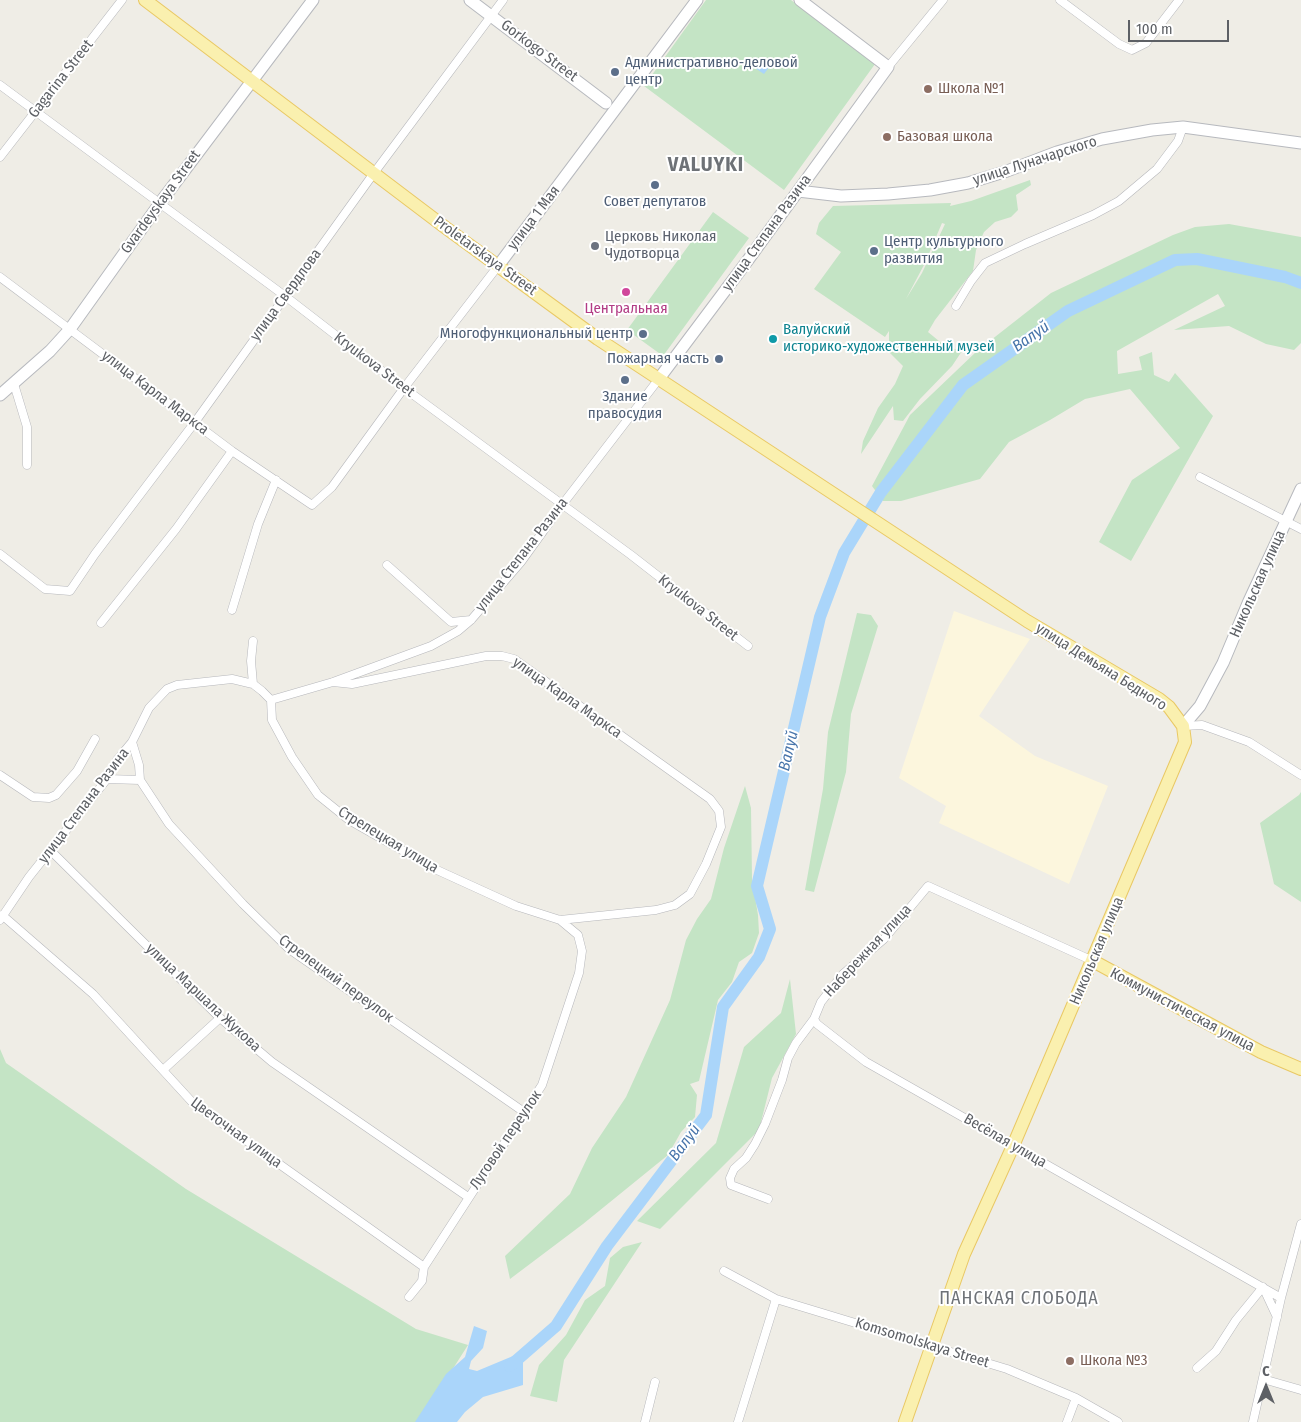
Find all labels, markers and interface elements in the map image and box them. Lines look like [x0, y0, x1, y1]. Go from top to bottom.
scale bar [1131, 10, 1232, 42]
street label: Gorkogo Street [497, 16, 581, 86]
text: 100 m [1136, 20, 1173, 38]
street label: Gagarina Street [25, 36, 97, 122]
place label: Административно-деловой центр [625, 54, 798, 89]
marker: Административно-деловой центр [609, 66, 621, 78]
place label: Школа №1 [938, 80, 1005, 98]
marker: Школа №1 [922, 83, 934, 95]
place label: Базовая школа [897, 128, 993, 146]
marker: Базовая школа [881, 131, 893, 143]
street label: улица Луначарского [971, 132, 1099, 190]
street label: Gvardeyskaya Street [117, 147, 205, 257]
district label: VALUYKI [667, 153, 745, 177]
street label: улица Степана Разина [719, 171, 815, 295]
marker: Совет депутатов [649, 179, 661, 191]
street label: улица 1 Мая [504, 182, 564, 254]
place label: Совет депутатов [604, 193, 706, 211]
street label: Proletarskaya Street [430, 212, 540, 300]
place label: Церковь Николая Чудотворца [605, 228, 717, 263]
place label: Центр культурного развития [884, 233, 1004, 268]
marker: Церковь Николая Чудотворца [589, 240, 601, 252]
marker: Центр культурного развития [868, 245, 880, 257]
street label: улица Свердлова [247, 246, 325, 344]
marker: Центральная [620, 286, 632, 298]
place label: Центральная [584, 300, 668, 318]
water label: Валуй [1009, 317, 1053, 357]
place label: Валуйский историко-художественный музей [783, 321, 995, 356]
place label: Многофункциональный центр [440, 325, 633, 343]
marker: Многофункциональный центр [637, 328, 649, 340]
street label: Kryukova Street [330, 329, 418, 401]
marker: Валуйский историко-художественный музей [767, 333, 779, 345]
street label: улица Карла Маркса [98, 347, 212, 439]
place label: Пожарная часть [607, 350, 709, 368]
marker: Пожарная часть [713, 353, 725, 365]
marker: Здание правосудия [619, 374, 631, 386]
place label: Здание правосудия [588, 388, 662, 423]
street label: улица Степана Разина [472, 494, 572, 616]
street label: Никольская улица [1226, 528, 1290, 640]
street label: Kryukova Street [654, 571, 742, 645]
street label: улица Демьяна Бедного [1032, 619, 1170, 715]
street label: улица Карла Маркса [509, 654, 625, 742]
water label: Валуй [775, 729, 803, 773]
street label: улица Степана Разина [35, 745, 133, 867]
street label: Стрелецкая улица [335, 803, 441, 877]
street label: Никольская улица [1066, 894, 1128, 1008]
street label: Набережная улица [820, 901, 916, 1001]
street label: Стрелецкий переулок [275, 931, 397, 1027]
street label: улица Маршала Жукова [142, 940, 264, 1056]
street label: Коммунистическая улица [1107, 964, 1257, 1056]
street label: Луговой переулок [466, 1087, 546, 1193]
street label: Цветочная улица [187, 1094, 285, 1172]
street label: Весёлая улица [960, 1110, 1050, 1172]
water label: Валуй [665, 1121, 705, 1165]
district label: ПАНСКАЯ СЛОБОДА [937, 1288, 1101, 1310]
street label: Komsomolskaya Street [853, 1314, 991, 1372]
place label: Школа №3 [1080, 1352, 1147, 1370]
marker: Школа №3 [1064, 1355, 1076, 1367]
north arrow [1241, 1362, 1291, 1412]
text: С [1262, 1363, 1270, 1380]

